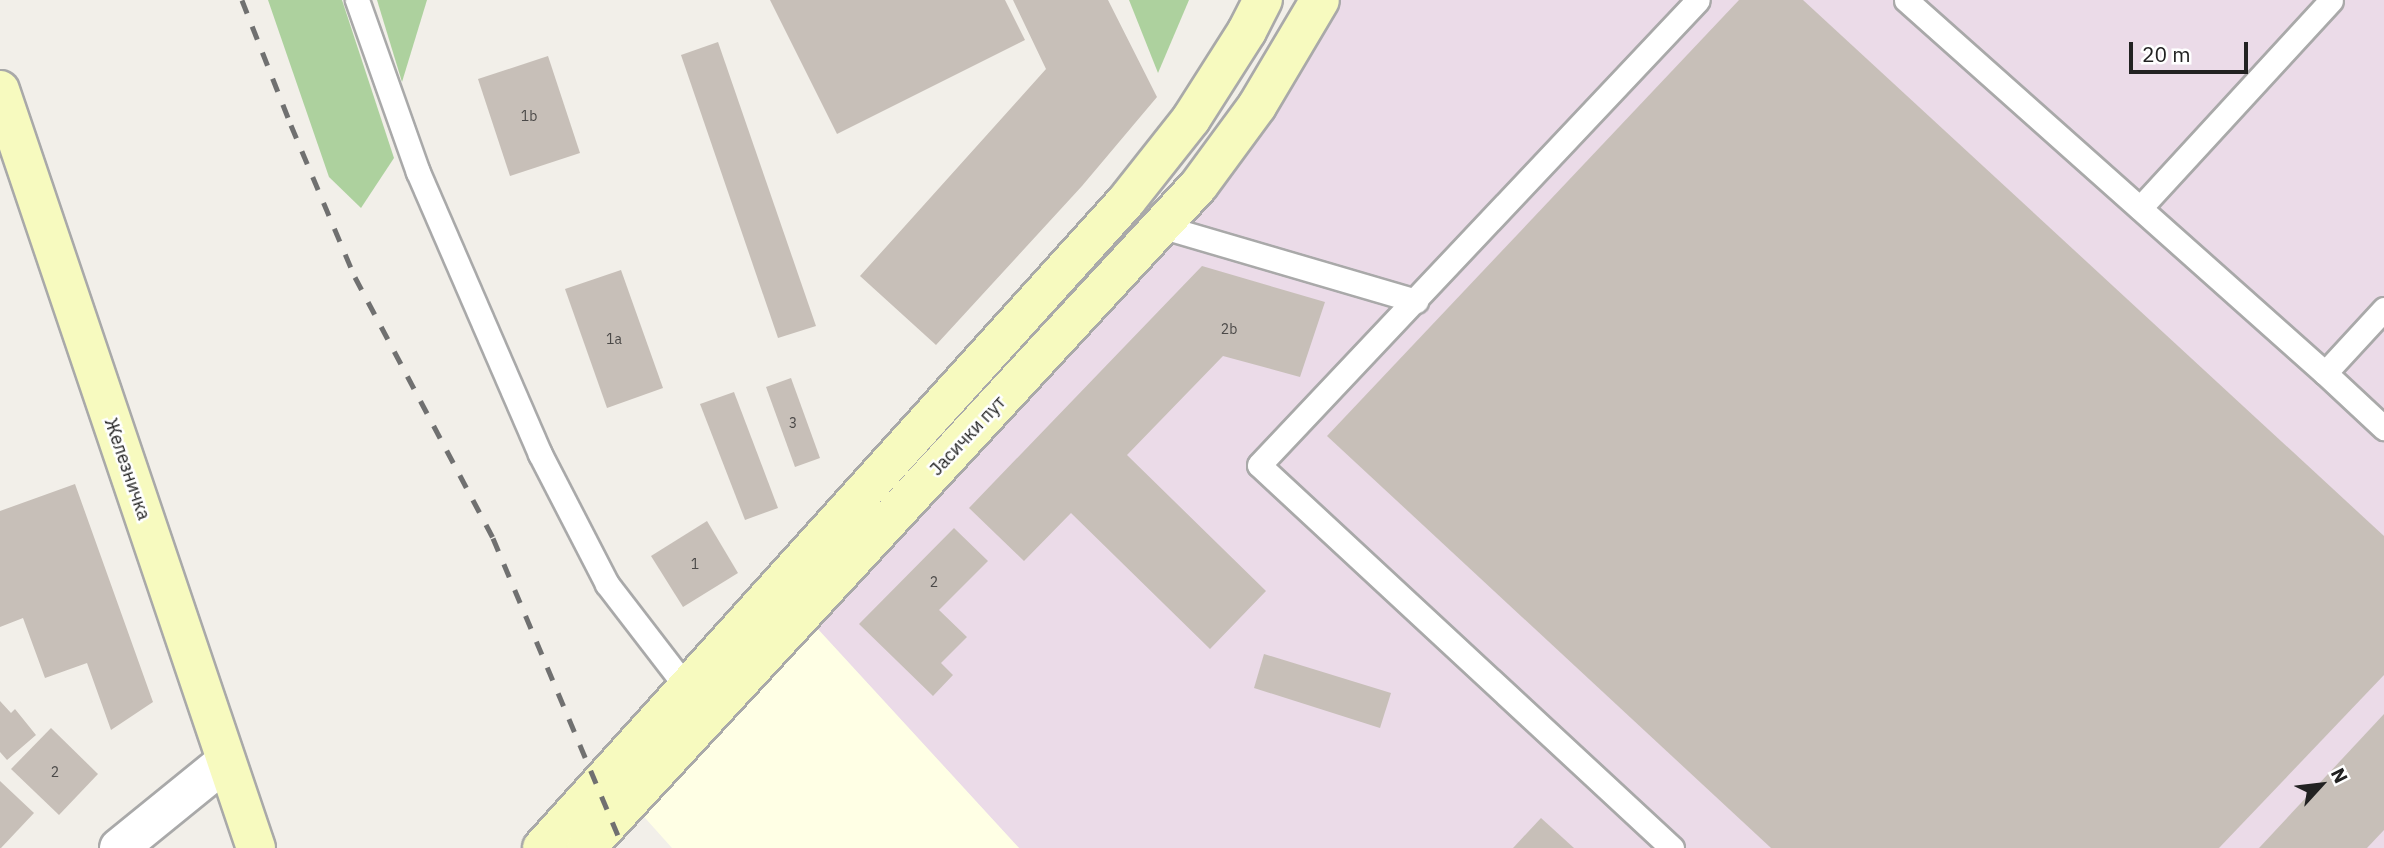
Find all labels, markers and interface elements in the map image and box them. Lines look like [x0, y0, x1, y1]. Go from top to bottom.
scale bar [2132, 28, 2251, 72]
text: 20 m [2142, 40, 2191, 68]
house number: 1b [521, 108, 537, 124]
house number: 2b [1221, 321, 1237, 337]
house number: 1a [606, 331, 622, 347]
street label: Јасички пут [926, 392, 1010, 480]
street label: Железничка [99, 415, 155, 523]
house number: 3 [789, 415, 797, 431]
house number: 1 [691, 556, 699, 572]
house number: 2 [930, 574, 938, 590]
north arrow [2286, 750, 2356, 820]
house number: 2 [51, 764, 59, 780]
text: N [2326, 764, 2354, 787]

